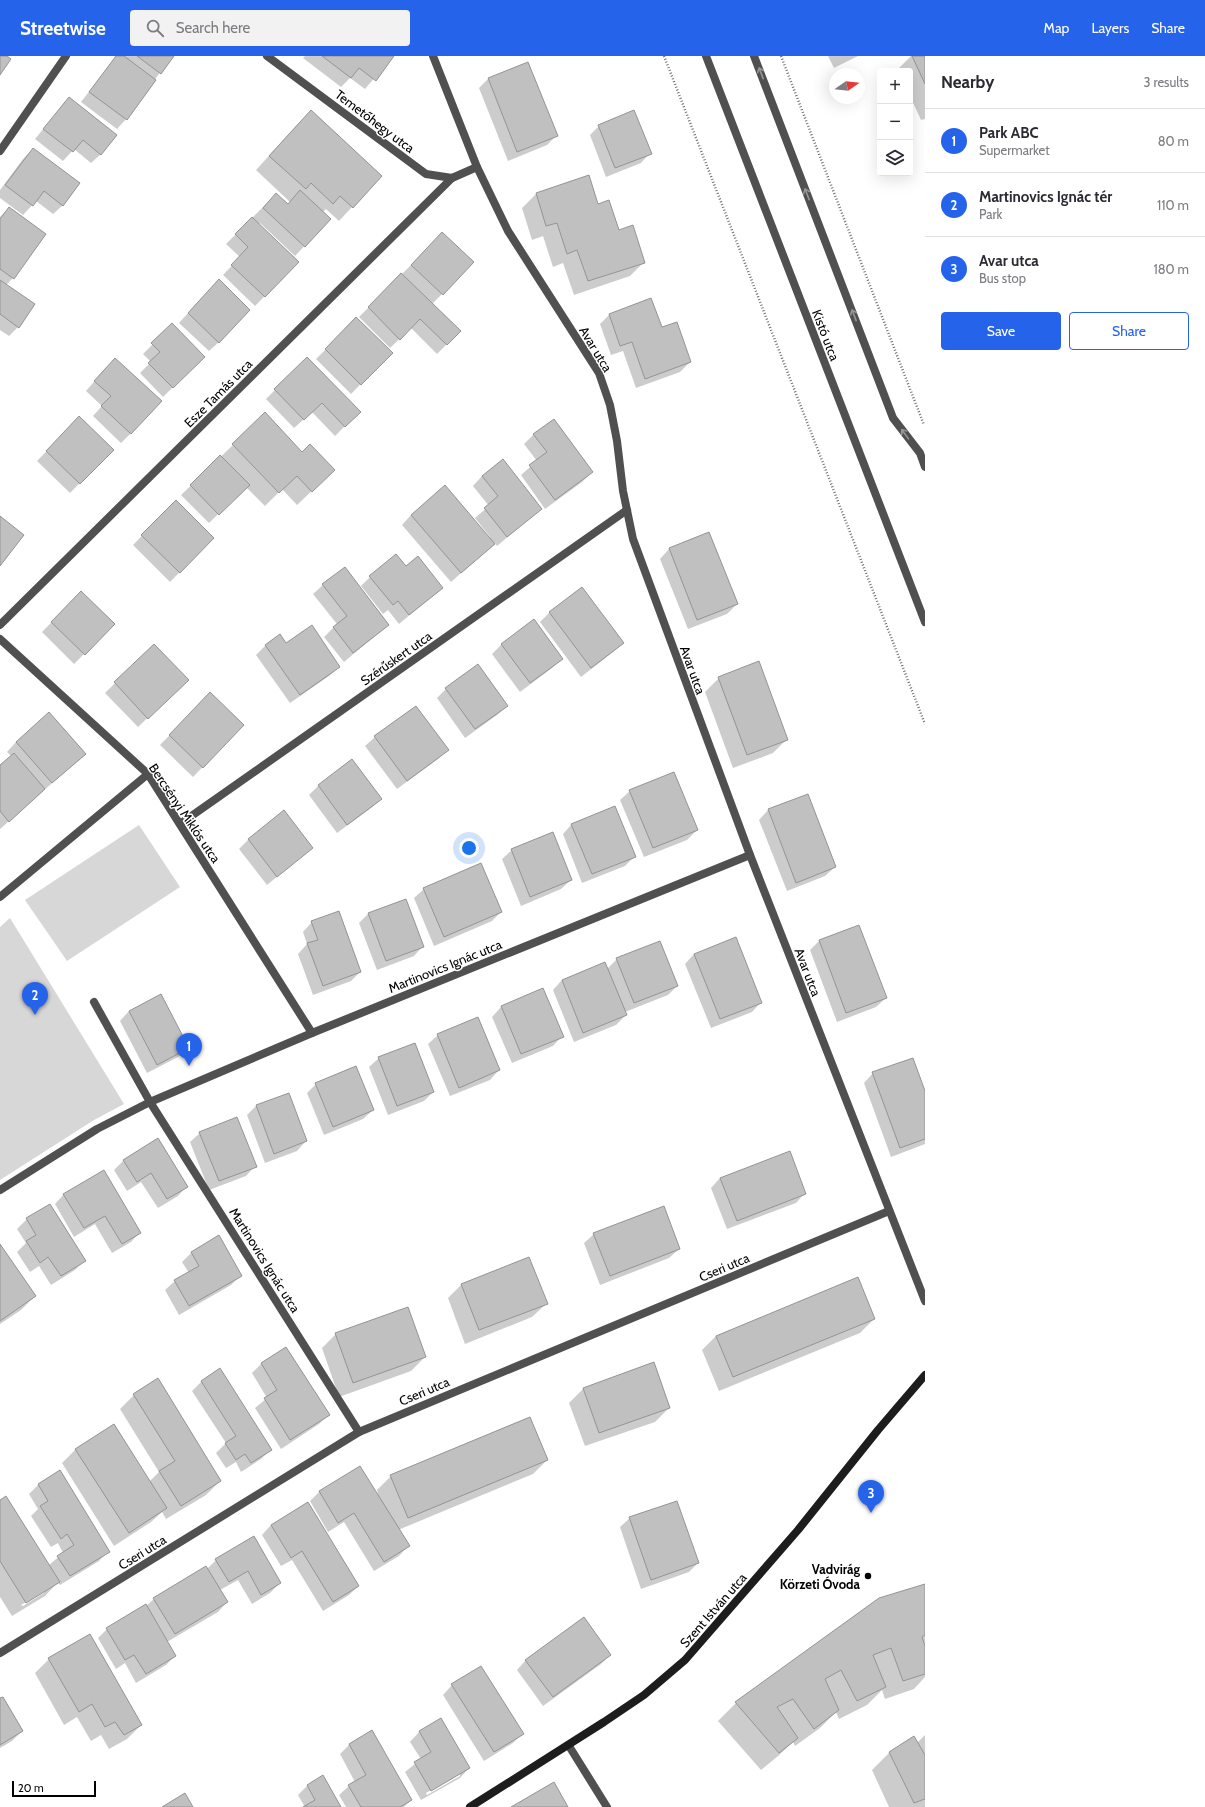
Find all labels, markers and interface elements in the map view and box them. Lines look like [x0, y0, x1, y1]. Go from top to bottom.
search box [130, 10, 410, 46]
text: Streetwise [20, 17, 106, 40]
icon: search [144, 17, 166, 39]
text: Search here [176, 19, 250, 37]
text: Map [1044, 19, 1069, 37]
text: Layers [1091, 19, 1129, 37]
text: Share [1151, 19, 1185, 37]
one-way arrow [756, 67, 764, 79]
north arrow [829, 68, 865, 104]
map controls [877, 68, 913, 176]
button: + [877, 68, 913, 104]
text: Nearby [941, 72, 994, 92]
text: 3 results [1143, 74, 1189, 90]
street label: Temetőhegy utca [332, 86, 418, 156]
button: − [877, 104, 913, 140]
text: Park ABC [979, 124, 1039, 142]
text: 1 [952, 133, 956, 149]
text: 80 m [1158, 133, 1189, 149]
button: layers [877, 140, 913, 176]
text: Supermarket [979, 142, 1050, 158]
one-way arrow [803, 188, 811, 200]
text: Martinovics Ignác tér [979, 188, 1112, 206]
text: 2 [951, 197, 957, 213]
text: 110 m [1157, 197, 1189, 213]
text: Park [979, 206, 1002, 222]
text: Avar utca [979, 252, 1039, 270]
text: 3 [950, 261, 958, 277]
text: 180 m [1153, 261, 1189, 277]
text: Bus stop [979, 270, 1026, 286]
street label: Kistó utca [809, 307, 843, 364]
one-way arrow [850, 310, 857, 322]
button: Save [941, 312, 1061, 350]
button: Share [1069, 312, 1189, 350]
street label: Avar utca [576, 323, 616, 375]
street label: Esze Tamás utca [181, 355, 256, 430]
one-way arrow [901, 429, 910, 440]
street label: Szérűskert utca [357, 627, 435, 688]
street label: Avar utca [677, 644, 709, 697]
street label: Bercsényi Miklós utca [146, 760, 225, 866]
your location [459, 838, 479, 858]
street label: Martinovics Ignác utca [386, 936, 505, 996]
street label: Avar utca [791, 946, 825, 999]
pin: 2 [22, 982, 48, 1015]
pin: 1 [176, 1033, 202, 1066]
street label: Martinovics Ignác utca [226, 1205, 304, 1316]
street label: Cseri utca [696, 1249, 752, 1285]
street label: Cseri utca [396, 1373, 452, 1409]
pin: 3 [858, 1480, 884, 1513]
street label: Cseri utca [115, 1531, 169, 1573]
place label: Vadvirág Körzeti Óvoda [780, 1561, 861, 1592]
street label: Szent István utca [676, 1569, 750, 1651]
marker: Vadvirág Körzeti Óvoda [863, 1571, 873, 1581]
scale bar [12, 1779, 96, 1798]
text: 20 m [18, 1781, 44, 1795]

